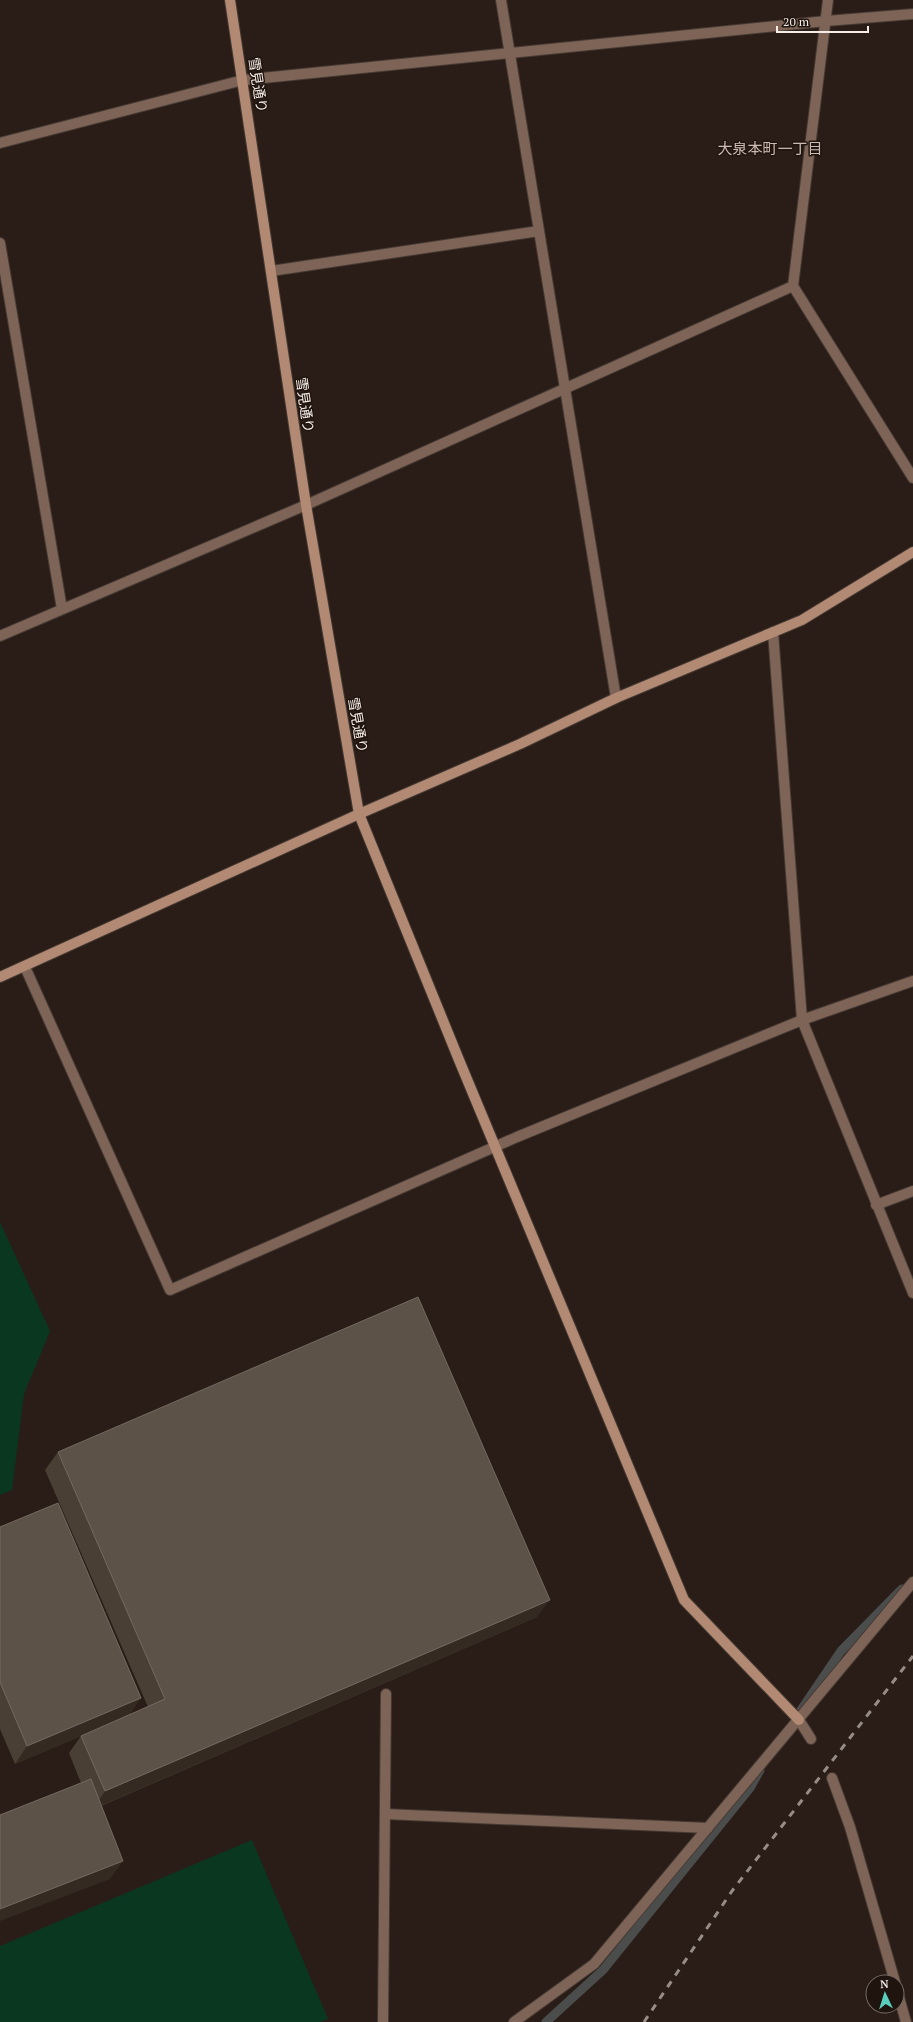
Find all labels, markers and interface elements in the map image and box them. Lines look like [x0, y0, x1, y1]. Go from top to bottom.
scale bar [777, 8, 868, 34]
text: 20 m [783, 14, 810, 29]
street label: 雪見通り [245, 56, 272, 114]
district label: 大泉本町一丁目 [717, 138, 823, 158]
street label: 雪見通り [292, 376, 319, 434]
street label: 雪見通り [344, 696, 373, 754]
north arrow [865, 1974, 905, 2014]
text: N [880, 1977, 890, 1991]

